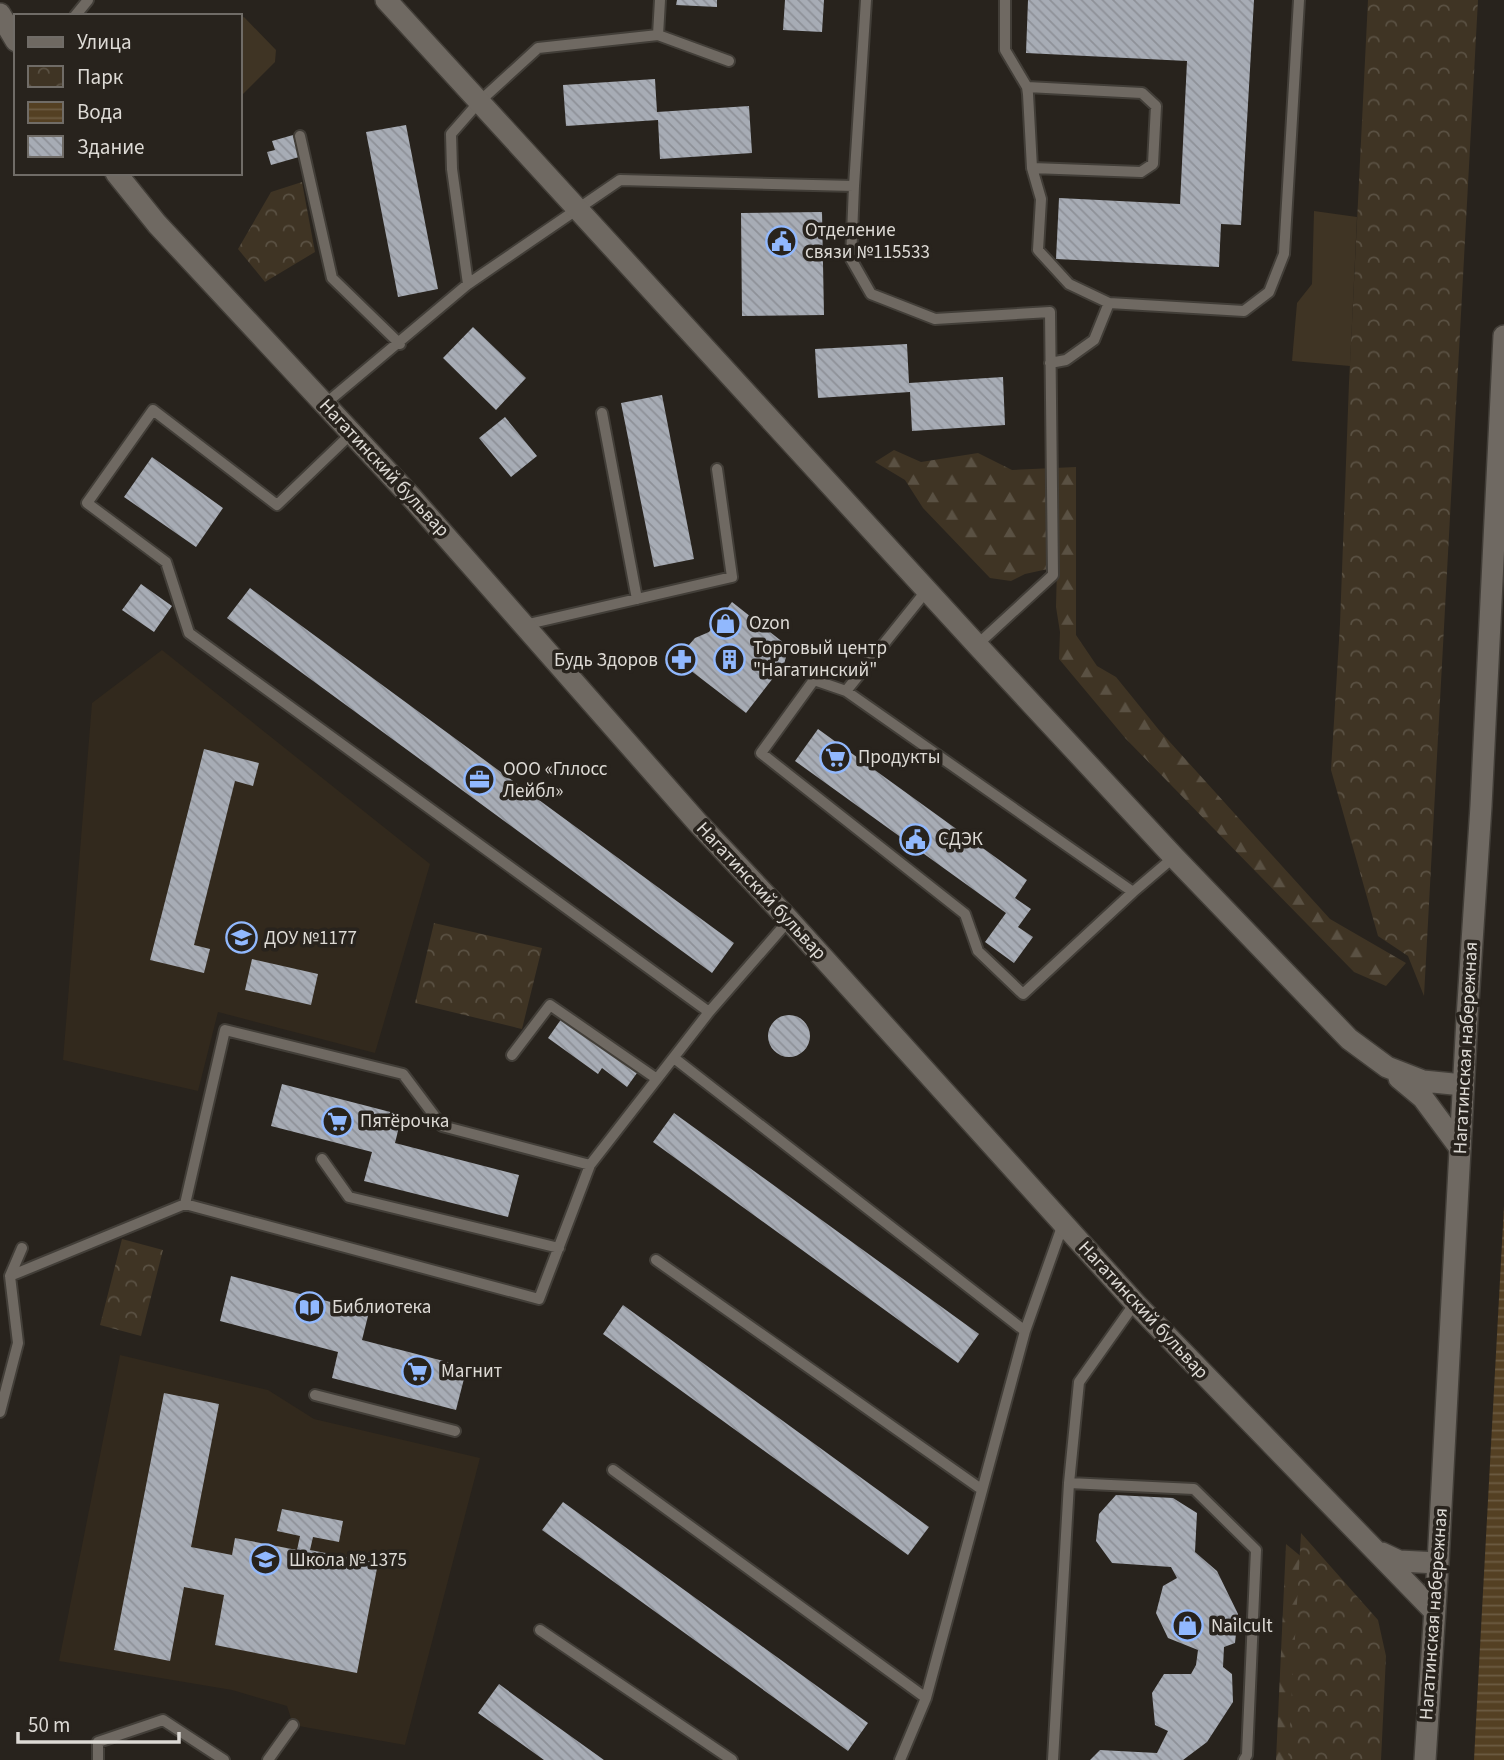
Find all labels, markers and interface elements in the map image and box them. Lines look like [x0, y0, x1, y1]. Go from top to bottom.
legend [14, 14, 242, 175]
text: Улица [77, 27, 132, 57]
text: Парк [77, 62, 124, 92]
text: Вода [77, 97, 123, 127]
text: Здание [77, 132, 145, 162]
place label: Отделение связи №115533 [805, 217, 930, 266]
public building icon: Отделение связи №115533 [765, 224, 799, 258]
street label: Нагатинский бульвар [313, 393, 455, 543]
shop icon: Ozon [709, 606, 743, 640]
place label: Ozon [749, 610, 790, 637]
place label: Торговый центр "Нагатинский" [753, 635, 887, 684]
building icon: Торговый центр "Нагатинский" [713, 642, 747, 676]
pharmacy icon: Будь Здоров [664, 643, 698, 677]
place label: Будь Здоров [554, 647, 658, 674]
supermarket icon: Продукты [818, 740, 852, 774]
place label: Продукты [858, 744, 941, 771]
place label: ООО «Гллосс Лейбл» [503, 756, 608, 805]
office icon: ООО «Гллосс Лейбл» [463, 763, 497, 797]
street label: Нагатинский бульвар [690, 816, 832, 966]
public building icon: СДЭК [898, 822, 932, 856]
place label: СДЭК [938, 826, 983, 853]
school or university icon: ДОУ №1177 [224, 921, 258, 955]
place label: ДОУ №1177 [264, 925, 357, 952]
street label: Нагатинская набережная [1447, 941, 1485, 1155]
supermarket icon: Пятёрочка [320, 1104, 354, 1138]
place label: Пятёрочка [360, 1108, 449, 1135]
street label: Нагатинский бульвар [1072, 1235, 1214, 1385]
library icon: Библиотека [292, 1290, 326, 1324]
place label: Библиотека [332, 1294, 431, 1321]
supermarket icon: Магнит [401, 1354, 435, 1388]
place label: Магнит [441, 1358, 503, 1385]
street label: Нагатинская набережная [1413, 1507, 1455, 1721]
school or university icon: Школа № 1375 [249, 1543, 283, 1577]
place label: Школа № 1375 [289, 1547, 407, 1574]
shop icon: Nailcult [1171, 1609, 1205, 1643]
place label: Nailcult [1211, 1613, 1273, 1640]
scale bar [18, 1700, 178, 1744]
text: 50 m [28, 1710, 70, 1740]

